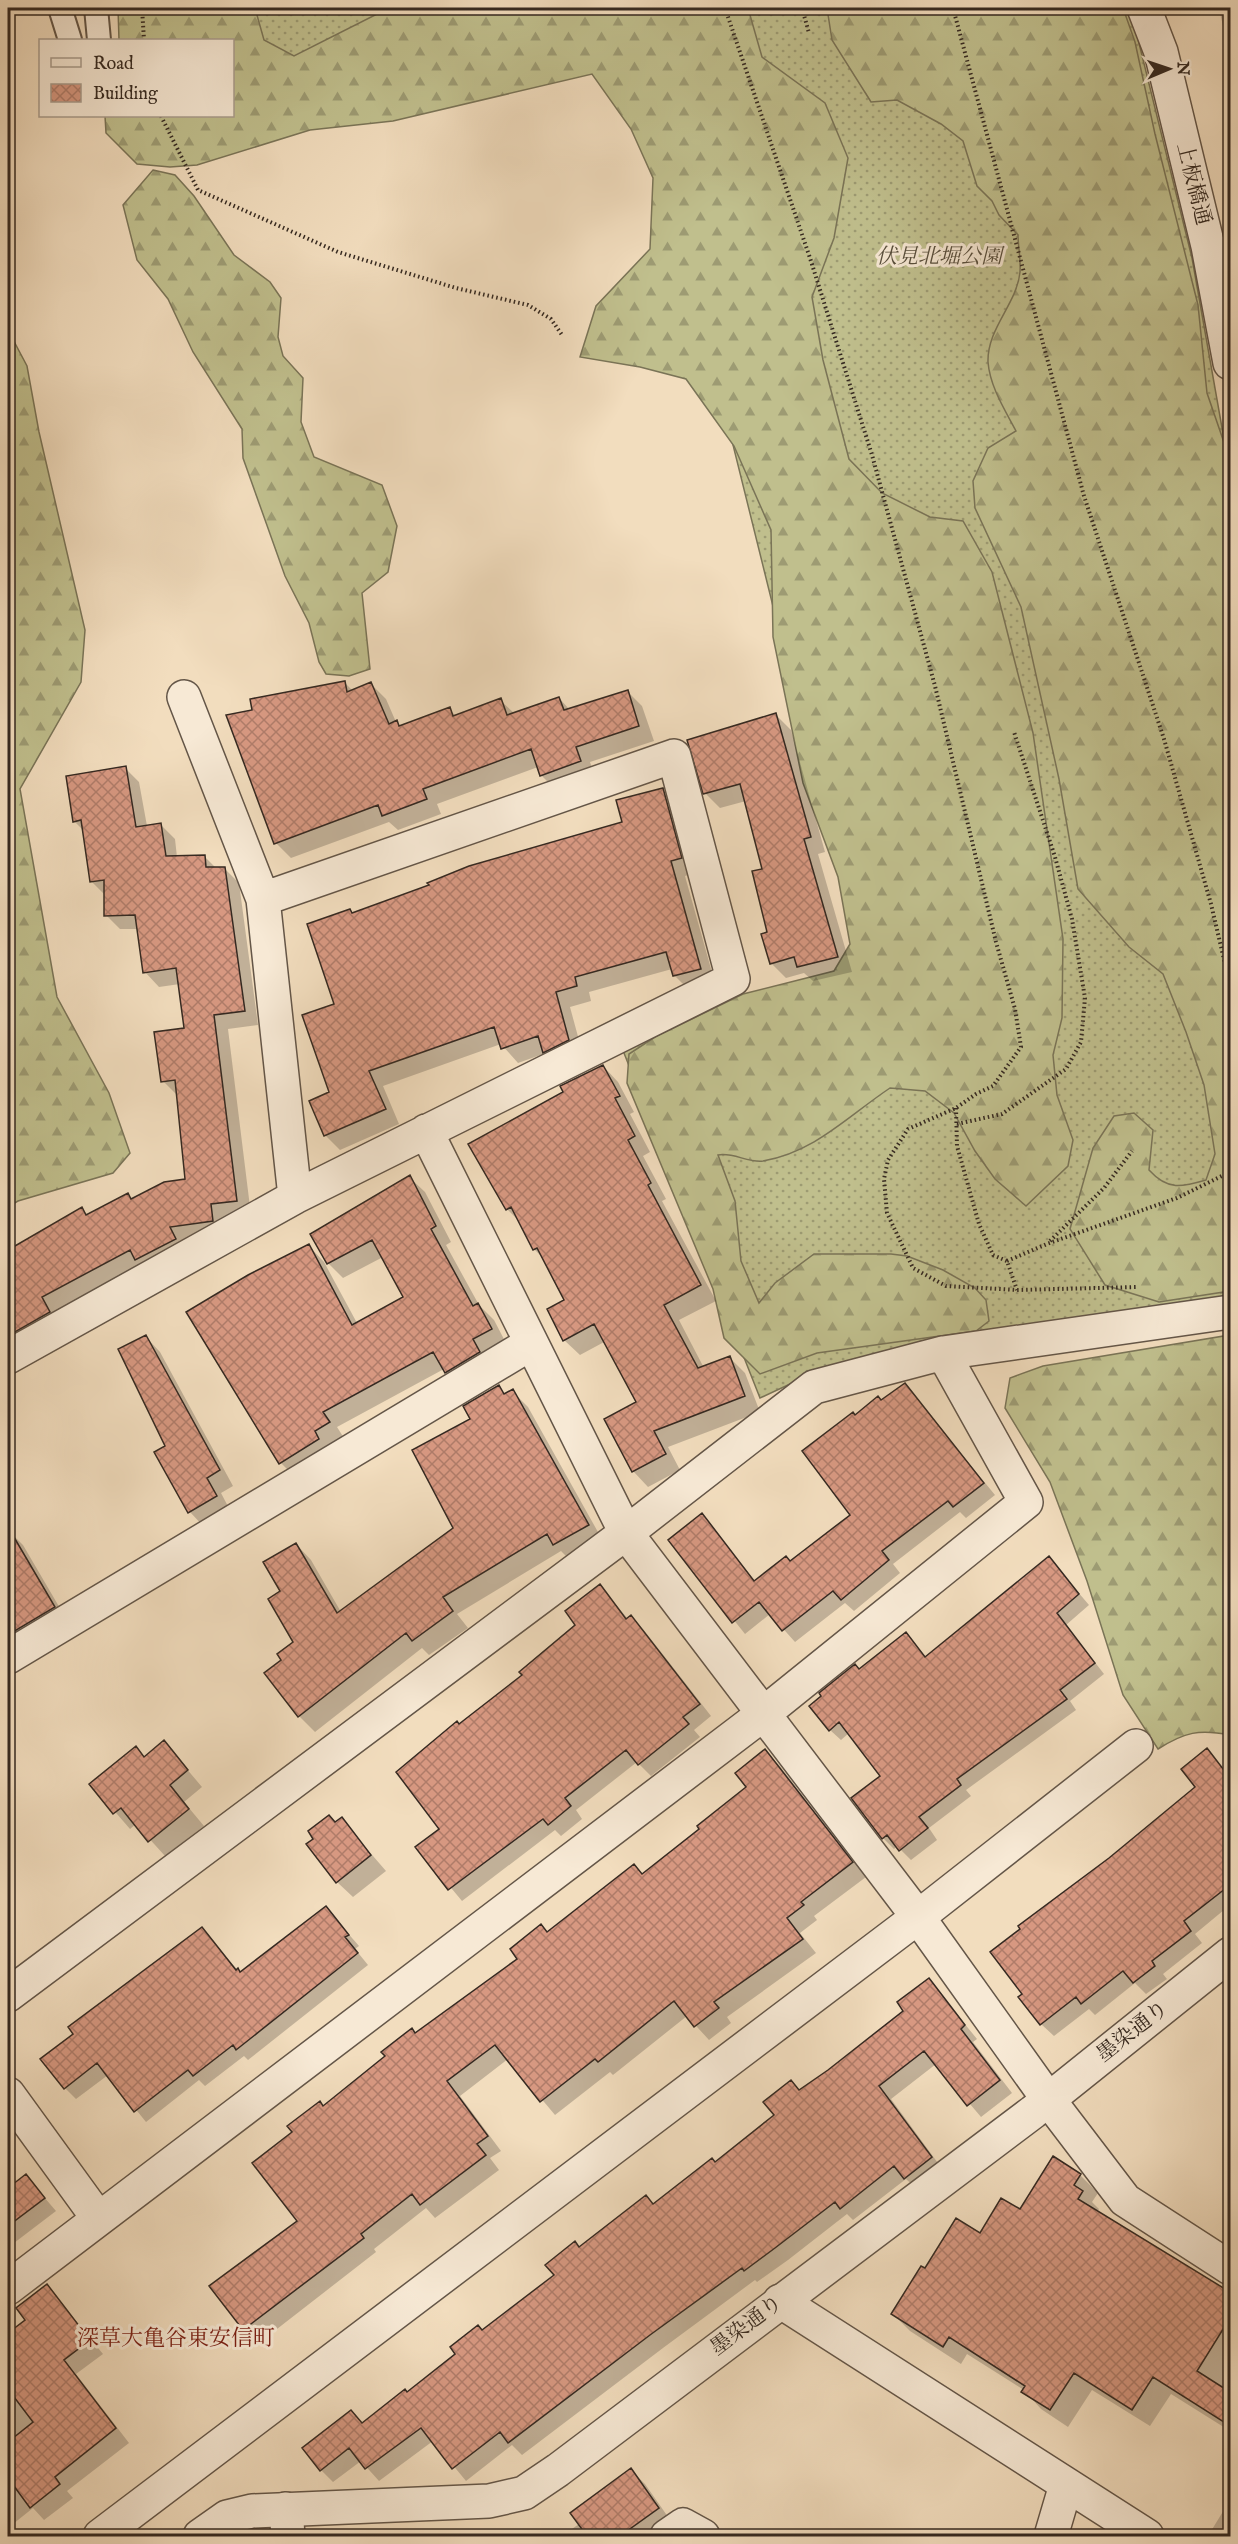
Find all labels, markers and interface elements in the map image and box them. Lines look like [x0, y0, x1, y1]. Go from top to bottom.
legend [39, 39, 234, 117]
north arrow [1139, 39, 1199, 99]
text: Road [93, 53, 134, 76]
text: N [1172, 60, 1192, 76]
text: Building [93, 83, 158, 106]
street label: 上板橋通 [1170, 140, 1216, 228]
park label: 伏見北堀公園 [876, 244, 1005, 271]
street label: 墨染通り [1092, 1996, 1174, 2068]
street label: 墨染通り [705, 2290, 789, 2362]
district label: 深草大亀谷東安信町 [77, 2325, 275, 2353]

